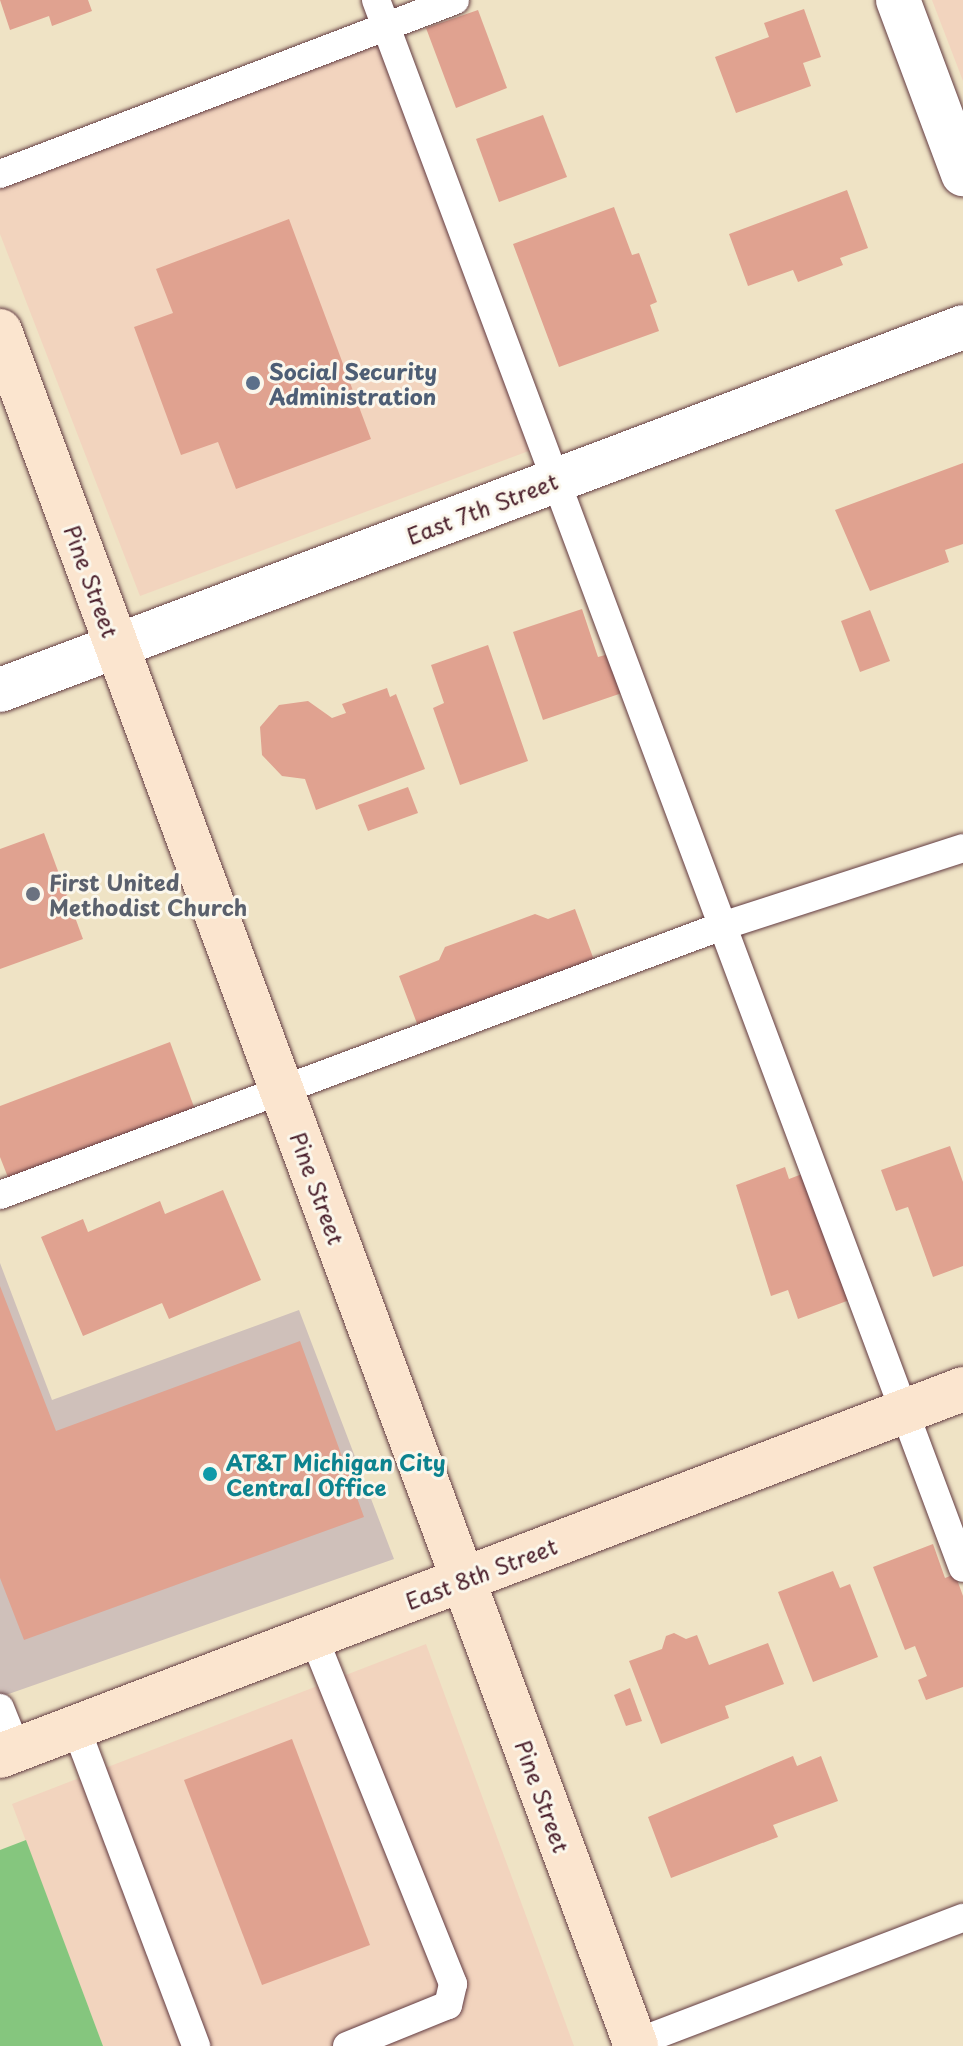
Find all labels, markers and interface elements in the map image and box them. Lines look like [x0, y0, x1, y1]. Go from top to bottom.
place label: Social Security Administration [269, 357, 438, 408]
marker: Social Security Administration [244, 374, 262, 392]
street label: East 7th Street [403, 467, 561, 549]
street label: Pine Street [59, 521, 125, 641]
place label: First United Methodist Church [49, 868, 248, 920]
marker: First United Methodist Church [24, 885, 42, 903]
street label: Pine Street [285, 1128, 351, 1248]
place label: AT&T Michigan City Central Office [226, 1448, 447, 1500]
marker: AT&T Michigan City Central Office [201, 1465, 219, 1483]
street label: East 8th Street [401, 1532, 561, 1614]
street label: Pine Street [510, 1736, 576, 1856]

